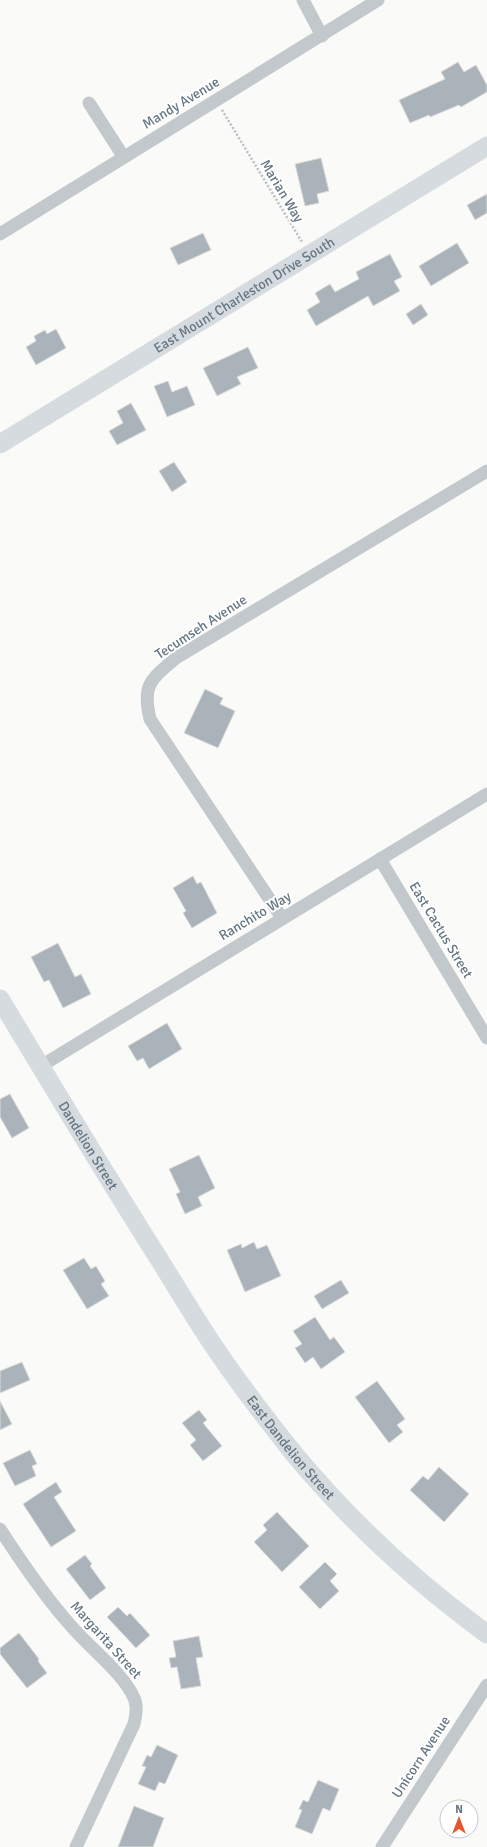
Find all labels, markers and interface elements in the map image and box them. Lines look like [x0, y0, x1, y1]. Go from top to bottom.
street label: Mandy Avenue [139, 73, 223, 133]
street label: Marian Way [257, 157, 308, 226]
street label: East Mount Charleston Drive South [150, 233, 338, 357]
street label: Tecumseh Avenue [152, 591, 250, 663]
street label: East Cactus Street [406, 879, 476, 981]
street label: Ranchito Way [216, 888, 294, 944]
street label: Dandelion Street [55, 1098, 122, 1193]
street label: East Dandelion Street [243, 1392, 339, 1503]
street label: Margarita Street [67, 1598, 145, 1682]
street label: Unicorn Avenue [388, 1713, 454, 1801]
north arrow [439, 1799, 479, 1839]
text: N [455, 1803, 463, 1816]

